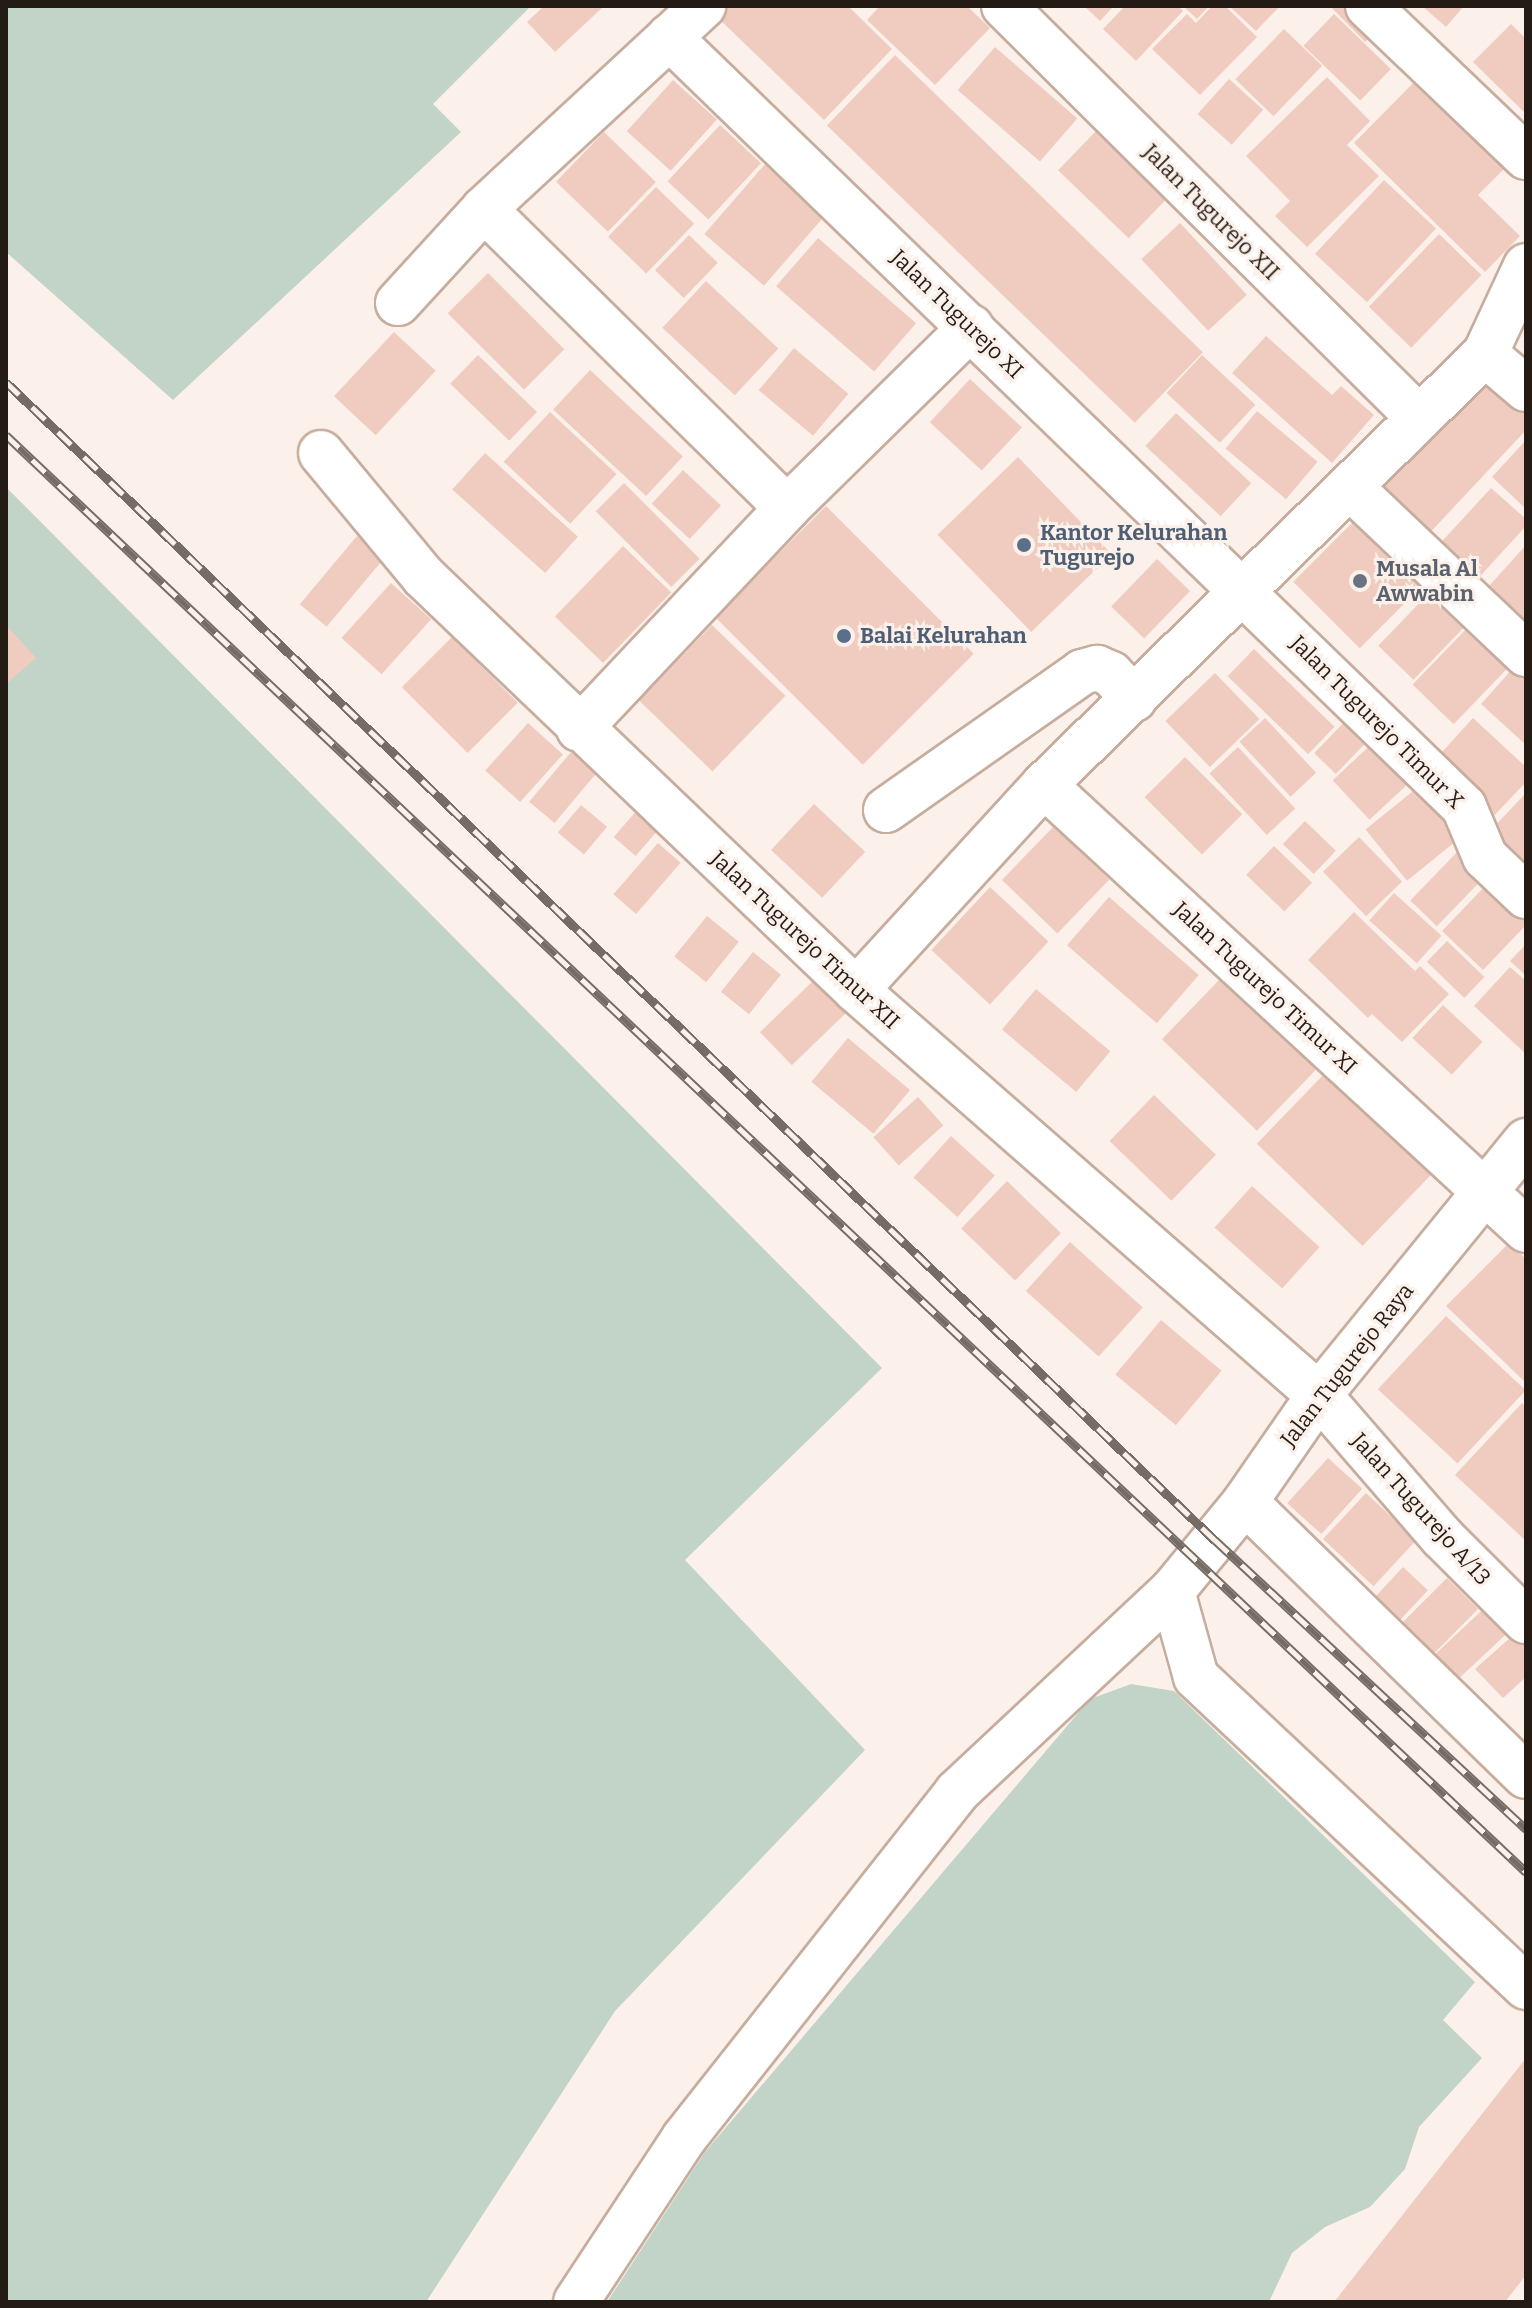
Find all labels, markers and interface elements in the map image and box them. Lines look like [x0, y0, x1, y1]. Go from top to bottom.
street label: Jalan Tugurejo XII [1138, 139, 1284, 285]
street label: Jalan Tugurejo XI [885, 244, 1029, 384]
place label: Kantor Kelurahan Tugurejo [1040, 519, 1227, 570]
marker: Kantor Kelurahan Tugurejo [1015, 536, 1033, 554]
place label: Musala Al Awwabin [1376, 555, 1478, 606]
marker: Musala Al Awwabin [1351, 572, 1369, 590]
place label: Balai Kelurahan [860, 623, 1027, 649]
marker: Balai Kelurahan [835, 627, 853, 645]
street label: Jalan Tugurejo Timur X [1285, 630, 1469, 814]
street label: Jalan Tugurejo Timur XII [705, 845, 905, 1035]
street label: Jalan Tugurejo Timur XI [1168, 896, 1362, 1080]
street label: Jalan Tugurejo Raya [1275, 1278, 1419, 1452]
street label: Jalan Tugurejo A/13 [1346, 1428, 1496, 1590]

